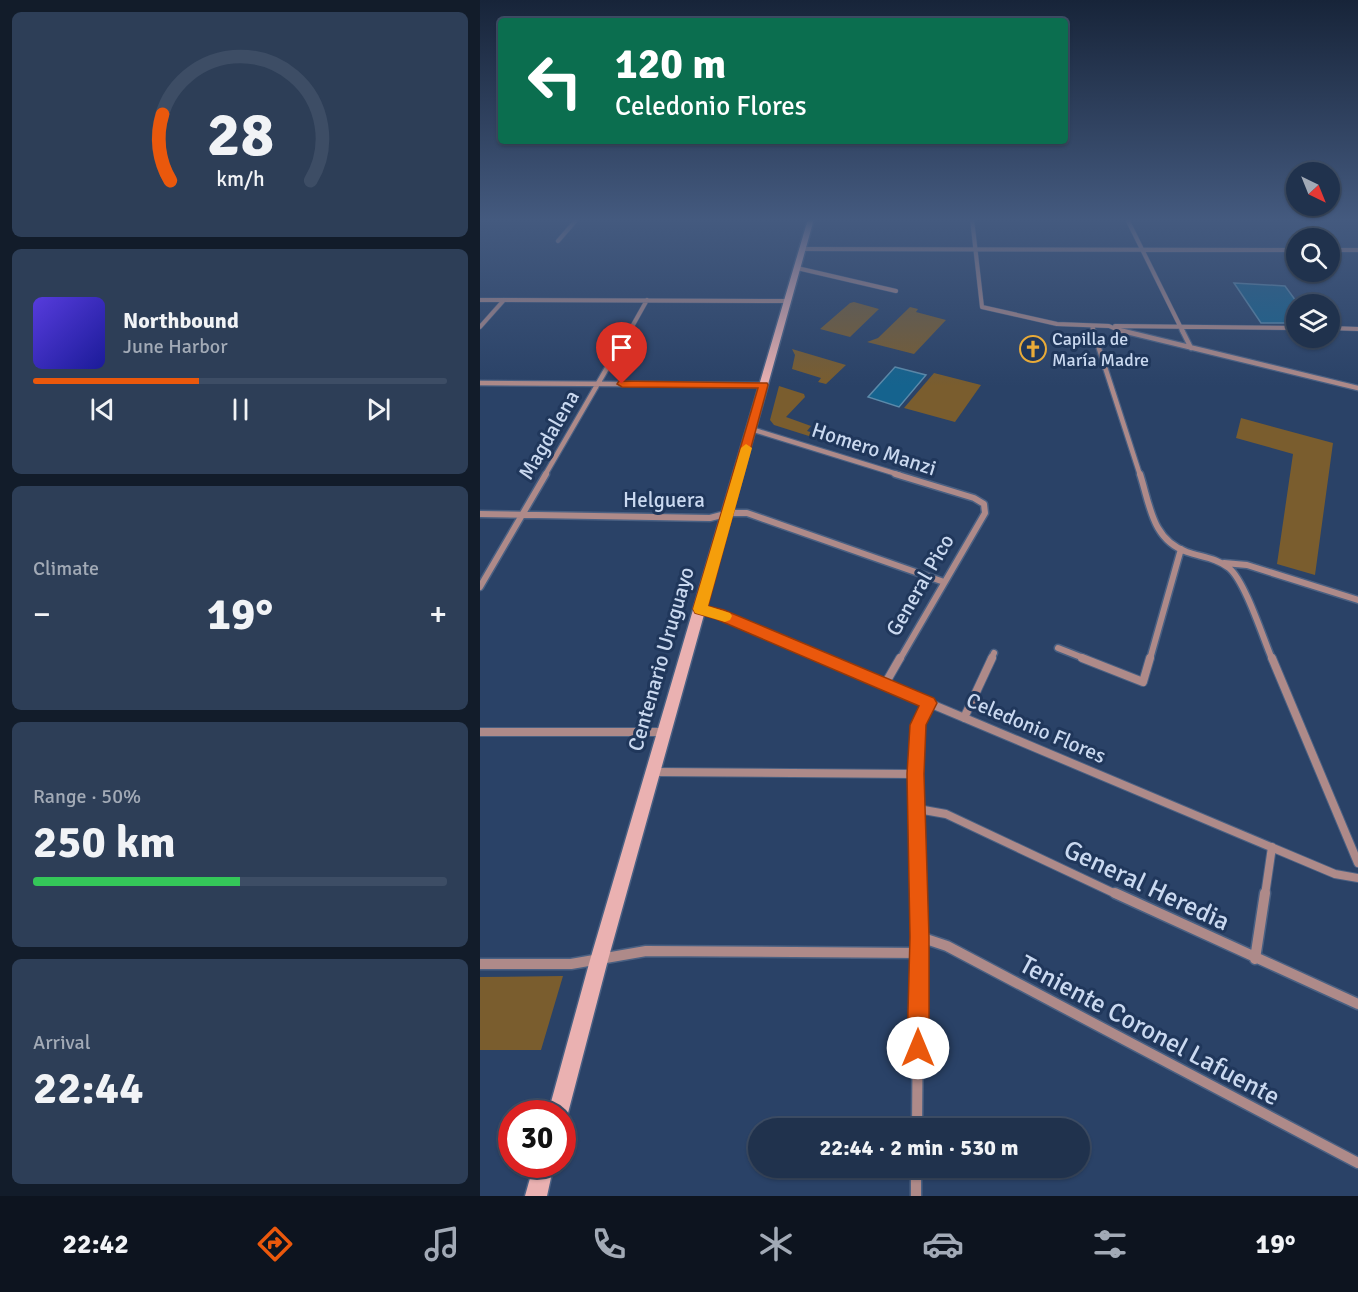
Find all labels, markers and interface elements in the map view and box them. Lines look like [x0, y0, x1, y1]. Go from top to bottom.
text: 120 m [615, 39, 726, 90]
icon: left [516, 42, 594, 120]
text: Celedonio Flores [615, 90, 807, 123]
text: 28 [206, 97, 274, 174]
north arrow [1286, 162, 1340, 216]
map controls [1286, 162, 1340, 348]
text: km/h [216, 167, 264, 193]
button: search [1286, 228, 1340, 282]
button: layers [1286, 294, 1340, 348]
text: Northbound [123, 307, 239, 334]
pin [596, 322, 647, 384]
place label: Capilla de María Madre [1052, 328, 1149, 371]
icon: arrive [605, 331, 638, 364]
text: June Harbor [123, 334, 228, 359]
church icon: Capilla de María Madre [1018, 334, 1048, 364]
street label: Magdalena [513, 386, 585, 484]
icon: previous [86, 393, 119, 426]
icon: pause [224, 393, 257, 426]
icon: next [362, 393, 395, 426]
street label: Homero Manzi [808, 417, 940, 481]
street label: Helguera [623, 487, 705, 513]
street label: General Pico [880, 529, 960, 641]
text: Climate [33, 556, 99, 581]
street label: Centenario Uruguayo [622, 564, 700, 754]
text: 19° [207, 587, 273, 642]
text: − [33, 594, 51, 635]
text: + [429, 594, 447, 635]
street label: Celedonio Flores [962, 687, 1110, 769]
text: Range · 50% [33, 784, 141, 809]
text: 250 km [33, 815, 176, 870]
street label: General Heredia [1059, 833, 1235, 938]
street label: Teniente Coronel Lafuente [1014, 949, 1285, 1113]
position arrow [886, 1016, 950, 1080]
text: Arrival [33, 1030, 91, 1055]
text: 22:44 [33, 1061, 143, 1116]
speed limit sign: 30 [498, 1100, 576, 1178]
text: 22:44 · 2 min · 530 m [819, 1134, 1019, 1161]
icon: directions [254, 1223, 296, 1265]
icon: music [421, 1223, 463, 1265]
icon: phone [588, 1223, 630, 1265]
icon: climate [755, 1223, 797, 1265]
icon: car [922, 1223, 964, 1265]
icon: filters [1089, 1223, 1131, 1265]
text: 22:42 [62, 1228, 129, 1261]
text: 19° [1256, 1228, 1296, 1261]

